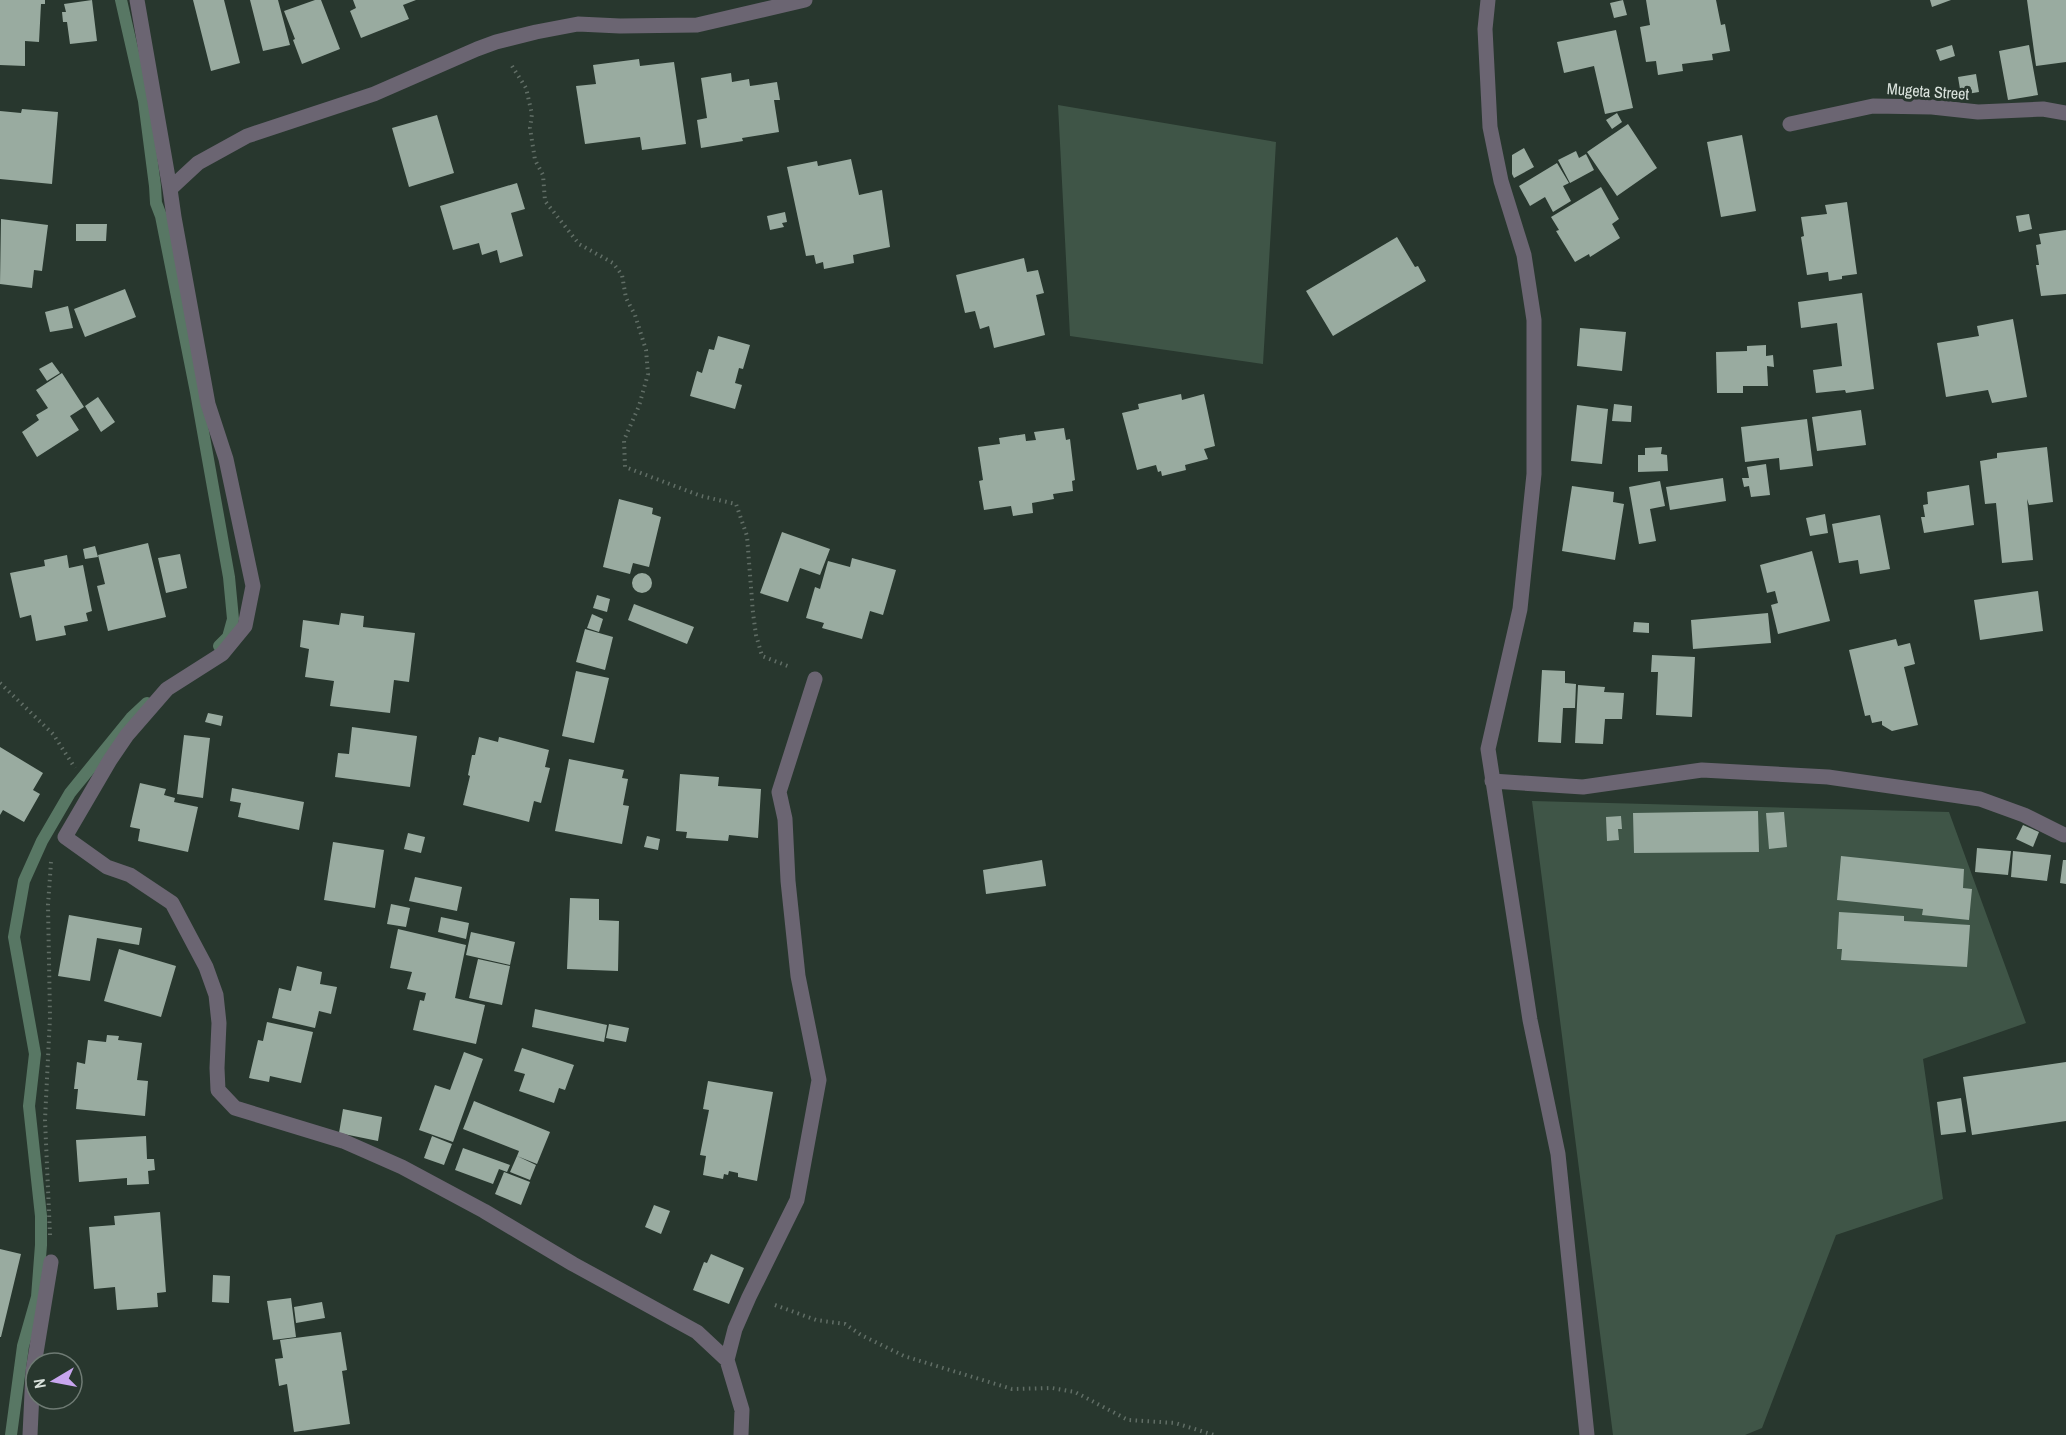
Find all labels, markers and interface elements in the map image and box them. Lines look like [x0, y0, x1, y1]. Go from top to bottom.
street label: Mugeta Street [1886, 77, 1970, 105]
north arrow [24, 1351, 84, 1411]
text: N [28, 1377, 51, 1390]

